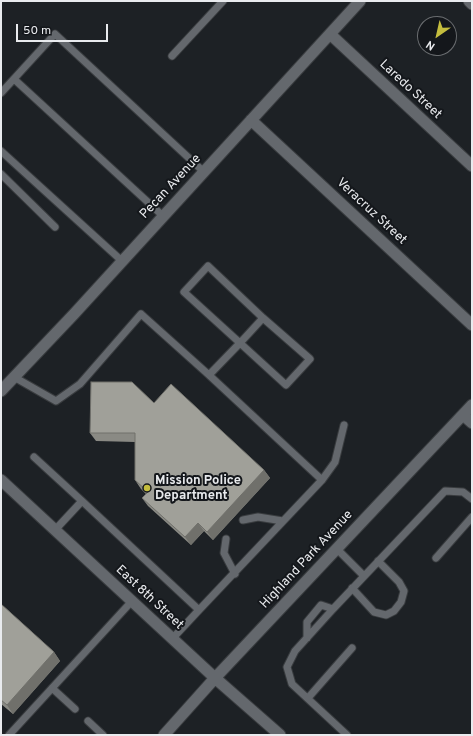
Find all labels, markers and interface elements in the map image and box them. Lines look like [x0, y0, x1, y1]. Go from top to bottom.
scale bar [18, 16, 110, 42]
north arrow [417, 16, 457, 56]
text: 50 m [23, 23, 51, 39]
text: N [424, 37, 438, 53]
street label: Laredo Street [376, 57, 444, 123]
street label: Pecan Avenue [137, 151, 205, 223]
street label: Veracruz Street [333, 175, 409, 249]
place label: Mission Police Department [155, 473, 241, 504]
marker: Mission Police Department [142, 483, 152, 493]
street label: Highland Park Avenue [257, 508, 357, 612]
street label: East 8th Street [112, 563, 186, 633]

